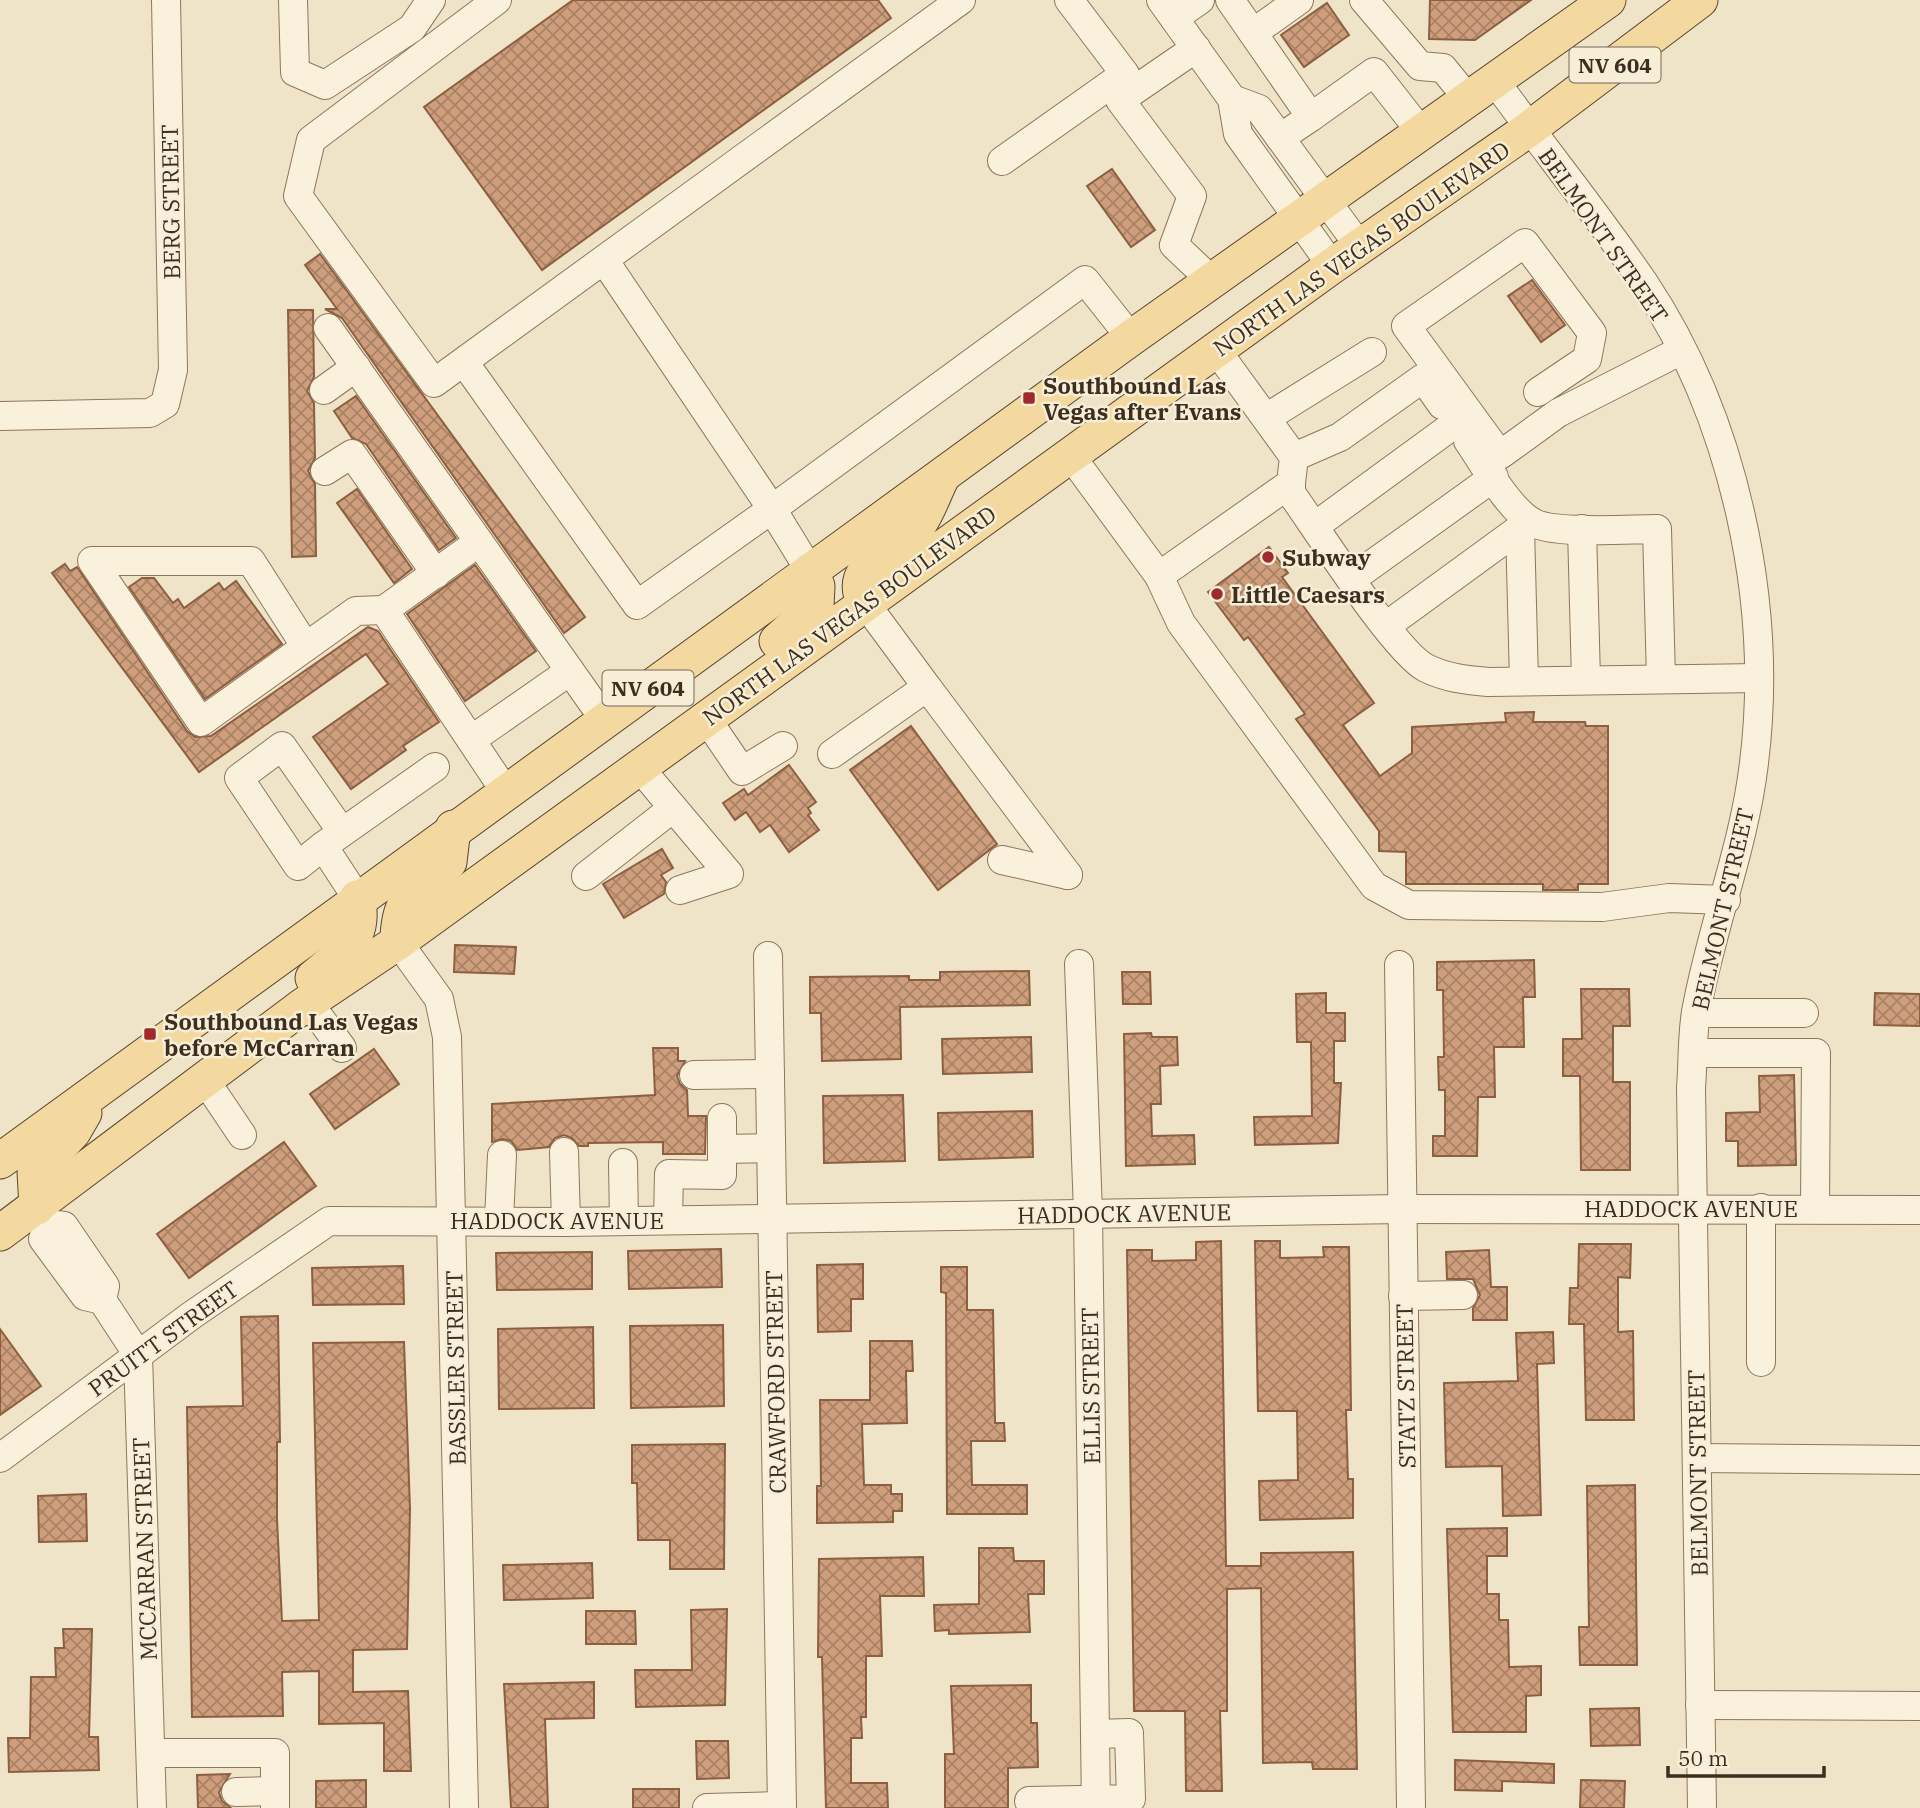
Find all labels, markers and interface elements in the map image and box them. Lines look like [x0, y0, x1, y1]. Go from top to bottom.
road number: NV 604 [1570, 48, 1660, 82]
street label: BERG STREET [154, 124, 186, 280]
street label: NORTH LAS VEGAS BOULEVARD [1207, 134, 1515, 362]
street label: BELMONT STREET [1532, 142, 1676, 328]
place label: Southbound Las Vegas after Evans [1043, 370, 1242, 426]
marker: Southbound Las Vegas after Evans [1021, 390, 1037, 406]
street label: NORTH LAS VEGAS BOULEVARD [696, 498, 1002, 732]
place label: Subway [1282, 542, 1371, 572]
marker: Subway [1260, 549, 1276, 565]
place label: Little Caesars [1231, 579, 1385, 609]
marker: Little Caesars [1209, 586, 1225, 602]
road number: NV 604 [602, 670, 694, 706]
street label: BELMONT STREET [1684, 805, 1760, 1013]
place label: Southbound Las Vegas before McCarran [164, 1006, 418, 1062]
marker: Southbound Las Vegas before McCarran [142, 1026, 158, 1042]
street label: HADDOCK AVENUE [1584, 1193, 1798, 1223]
street label: HADDOCK AVENUE [1017, 1196, 1231, 1230]
street label: HADDOCK AVENUE [450, 1205, 664, 1235]
street label: BASSLER STREET [438, 1270, 472, 1466]
street label: CRAWFORD STREET [758, 1270, 792, 1494]
street label: PRUITT STREET [82, 1273, 244, 1403]
street label: STATZ STREET [1389, 1303, 1421, 1469]
street label: ELLIS STREET [1074, 1307, 1106, 1465]
street label: BELMONT STREET [1680, 1369, 1714, 1577]
street label: MCCARRAN STREET [125, 1437, 163, 1661]
scale bar [1668, 1734, 1824, 1778]
text: 50 m [1678, 1744, 1728, 1772]

